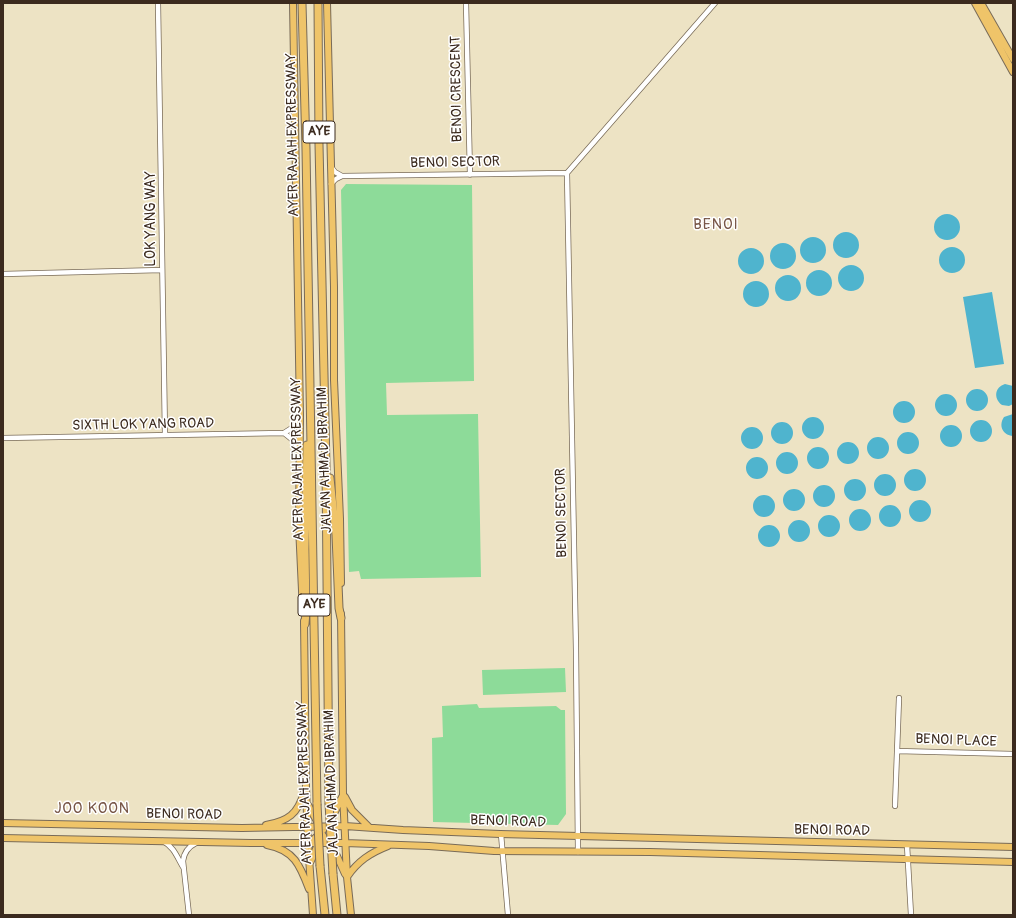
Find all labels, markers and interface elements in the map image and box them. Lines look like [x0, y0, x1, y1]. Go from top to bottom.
street label: BENOI CRESCENT [448, 36, 466, 142]
street label: AYER RAJAH EXPRESSWAY [283, 53, 303, 217]
road number: AYE [303, 121, 335, 143]
street label: BENOI SECTOR [410, 154, 500, 172]
street label: LOK YANG WAY [143, 171, 159, 267]
district label: BENOI [693, 216, 739, 234]
street label: AYER RAJAH EXPRESSWAY [288, 377, 308, 541]
street label: JALAN AHMAD IBRAHIM [314, 387, 336, 533]
street label: SIXTH LOK YANG ROAD [72, 415, 214, 435]
street label: BENOI SECTOR [553, 468, 571, 558]
road number: AYE [298, 594, 330, 616]
street label: AYER RAJAH EXPRESSWAY [294, 701, 316, 865]
street label: JALAN AHMAD IBRAHIM [321, 710, 343, 856]
street label: BENOI PLACE [915, 731, 997, 751]
district label: JOO KOON [54, 800, 130, 818]
street label: BENOI ROAD [146, 806, 222, 824]
street label: BENOI ROAD [470, 812, 546, 832]
street label: BENOI ROAD [794, 822, 870, 840]

